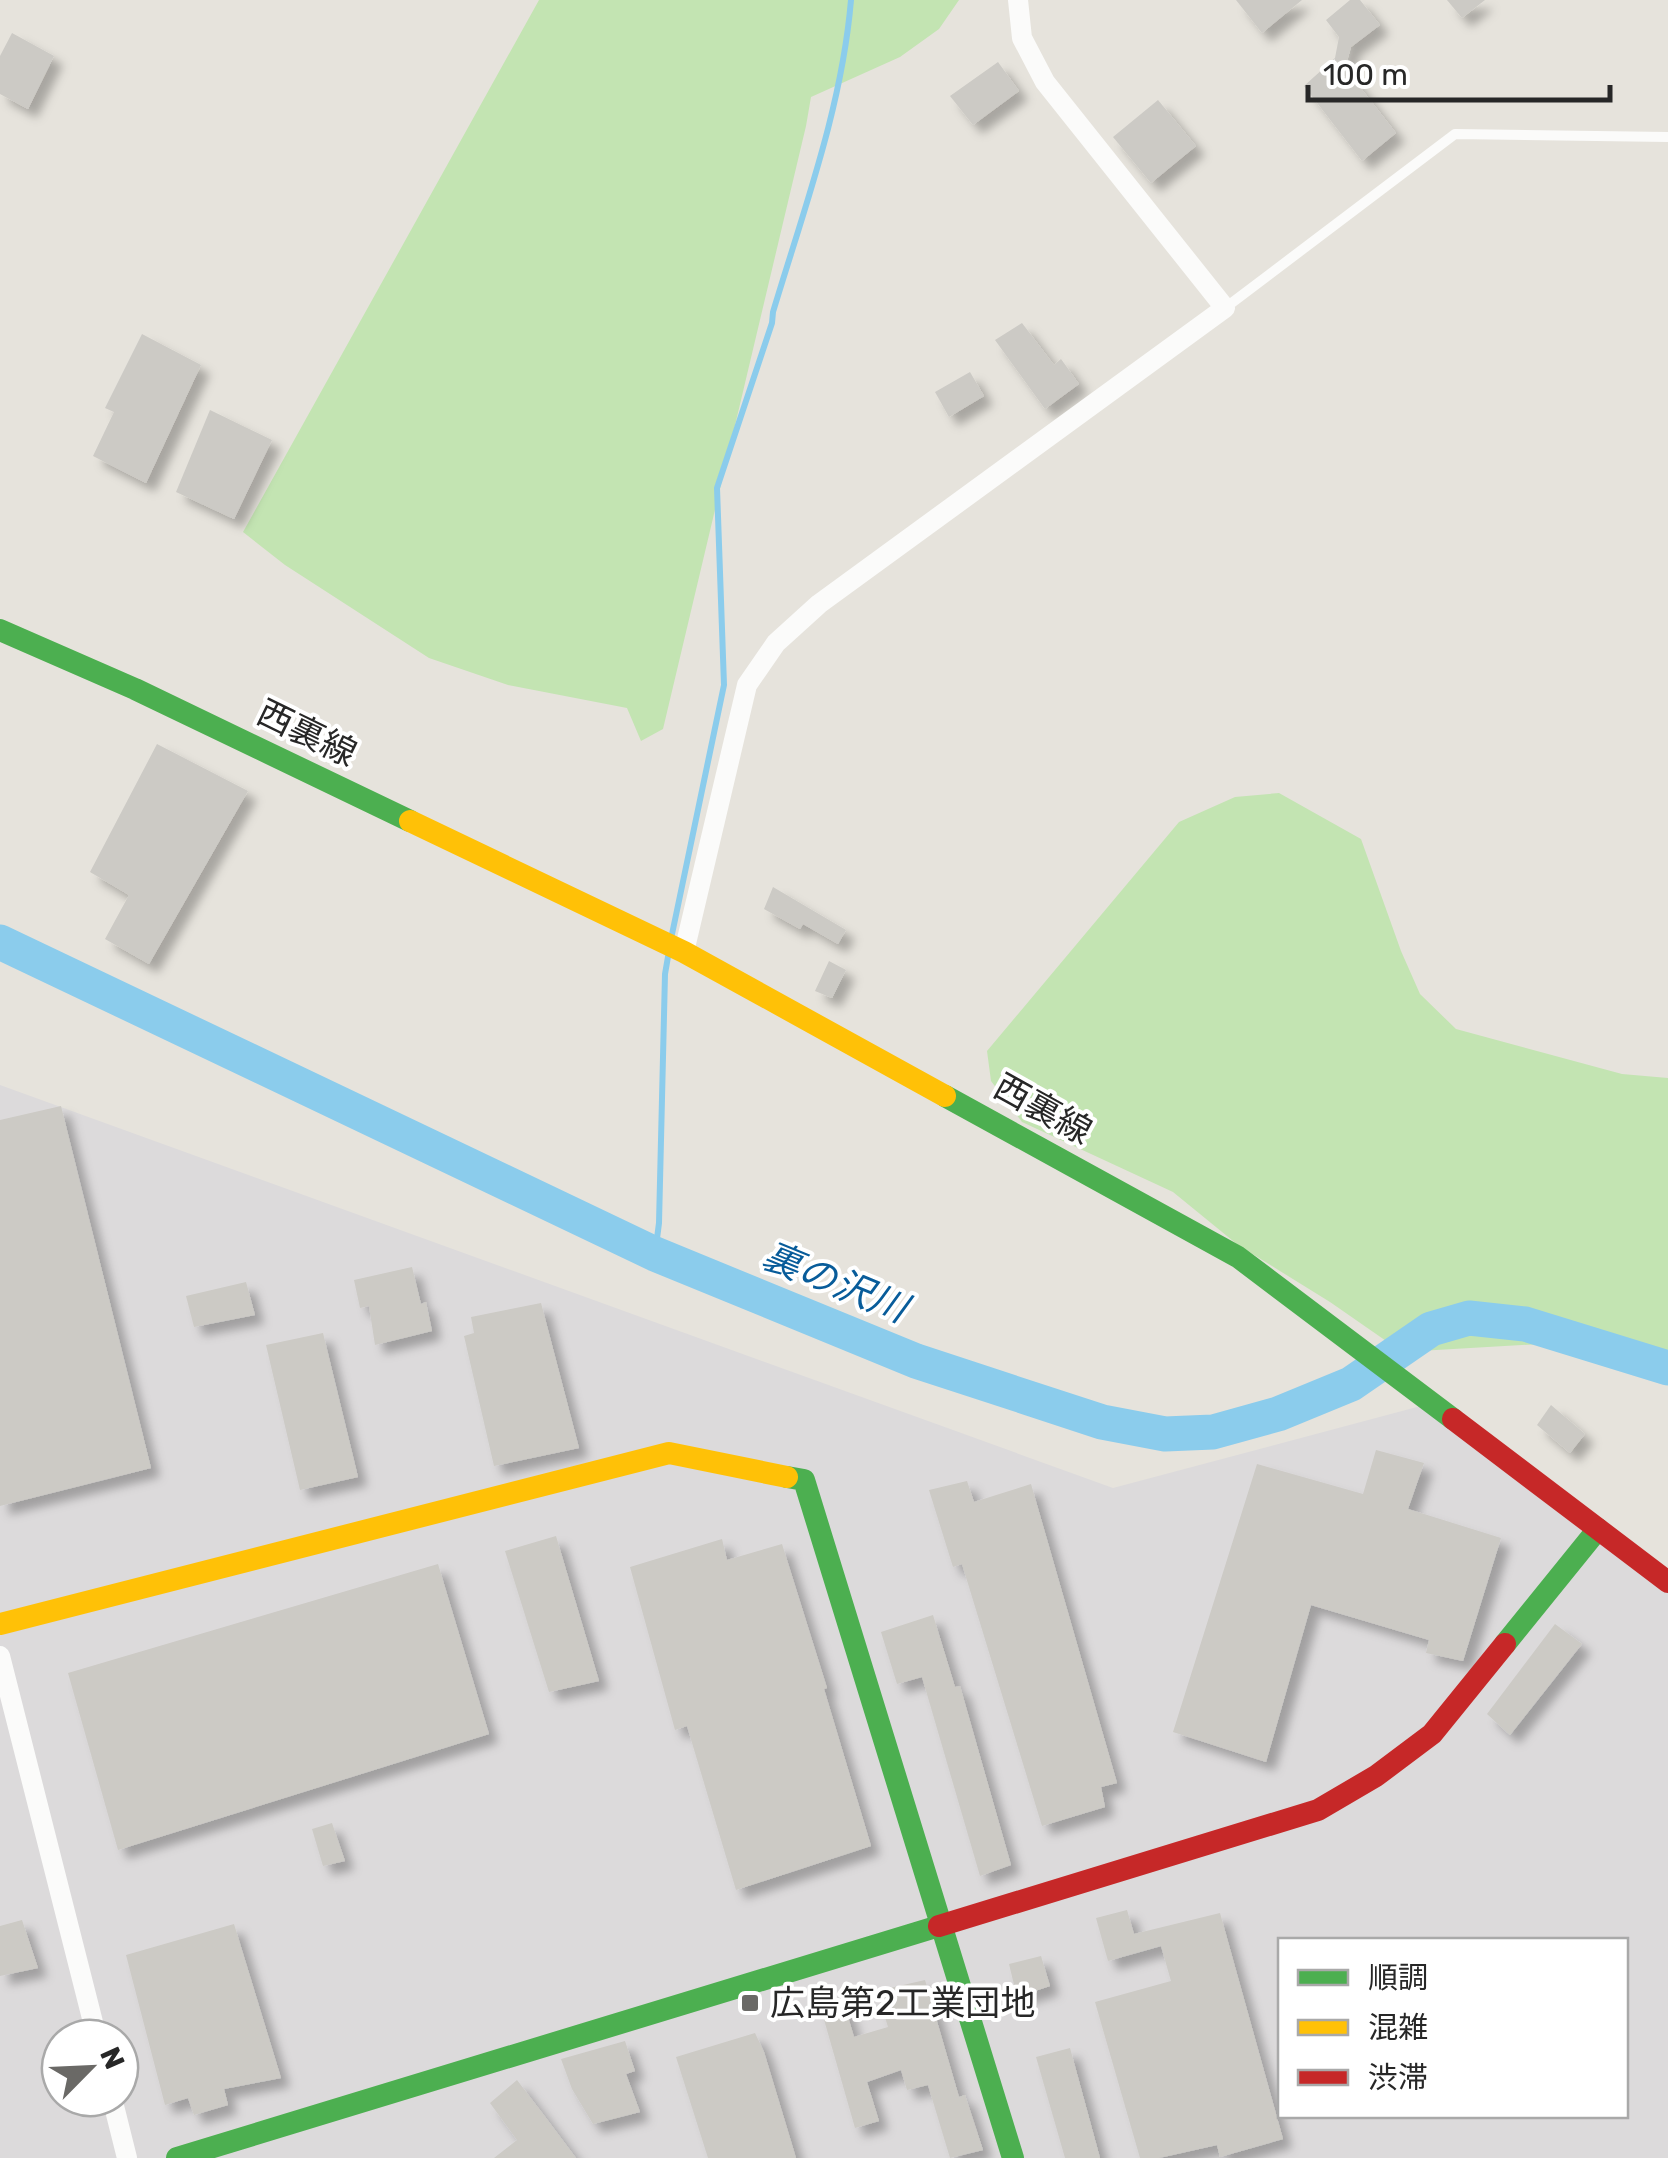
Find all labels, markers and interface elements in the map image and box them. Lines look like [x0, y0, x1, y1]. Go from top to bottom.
scale bar [1308, 40, 1610, 102]
text: 100 m [1323, 57, 1408, 93]
street label: 西裏線 [251, 691, 363, 775]
street label: 西裏線 [987, 1065, 1099, 1153]
water label: 裏の沢川 [756, 1232, 918, 1333]
legend [1278, 1938, 1628, 2118]
text: 順調 [1368, 1960, 1428, 1996]
place label: 広島第2工業団地 [770, 1982, 1036, 2024]
marker: 広島第2工業団地 [739, 1992, 761, 2014]
text: 混雑 [1368, 2010, 1428, 2046]
north arrow [40, 2018, 140, 2118]
text: N [93, 2042, 132, 2074]
text: 渋滞 [1368, 2060, 1428, 2096]

